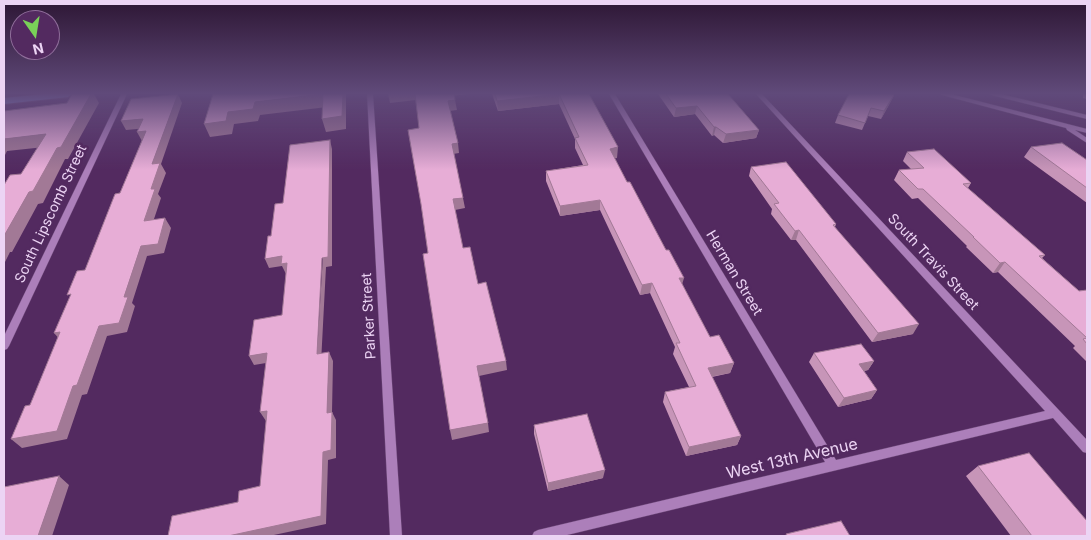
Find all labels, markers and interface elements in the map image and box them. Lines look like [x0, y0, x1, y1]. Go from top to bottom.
north arrow [10, 10, 60, 60]
text: N [31, 40, 45, 59]
street label: South Lipscomb Street [12, 142, 90, 286]
street label: South Travis Street [884, 210, 982, 314]
street label: Herman Street [702, 228, 766, 318]
street label: Parker Street [358, 272, 380, 360]
street label: West 13th Avenue [724, 435, 860, 483]

